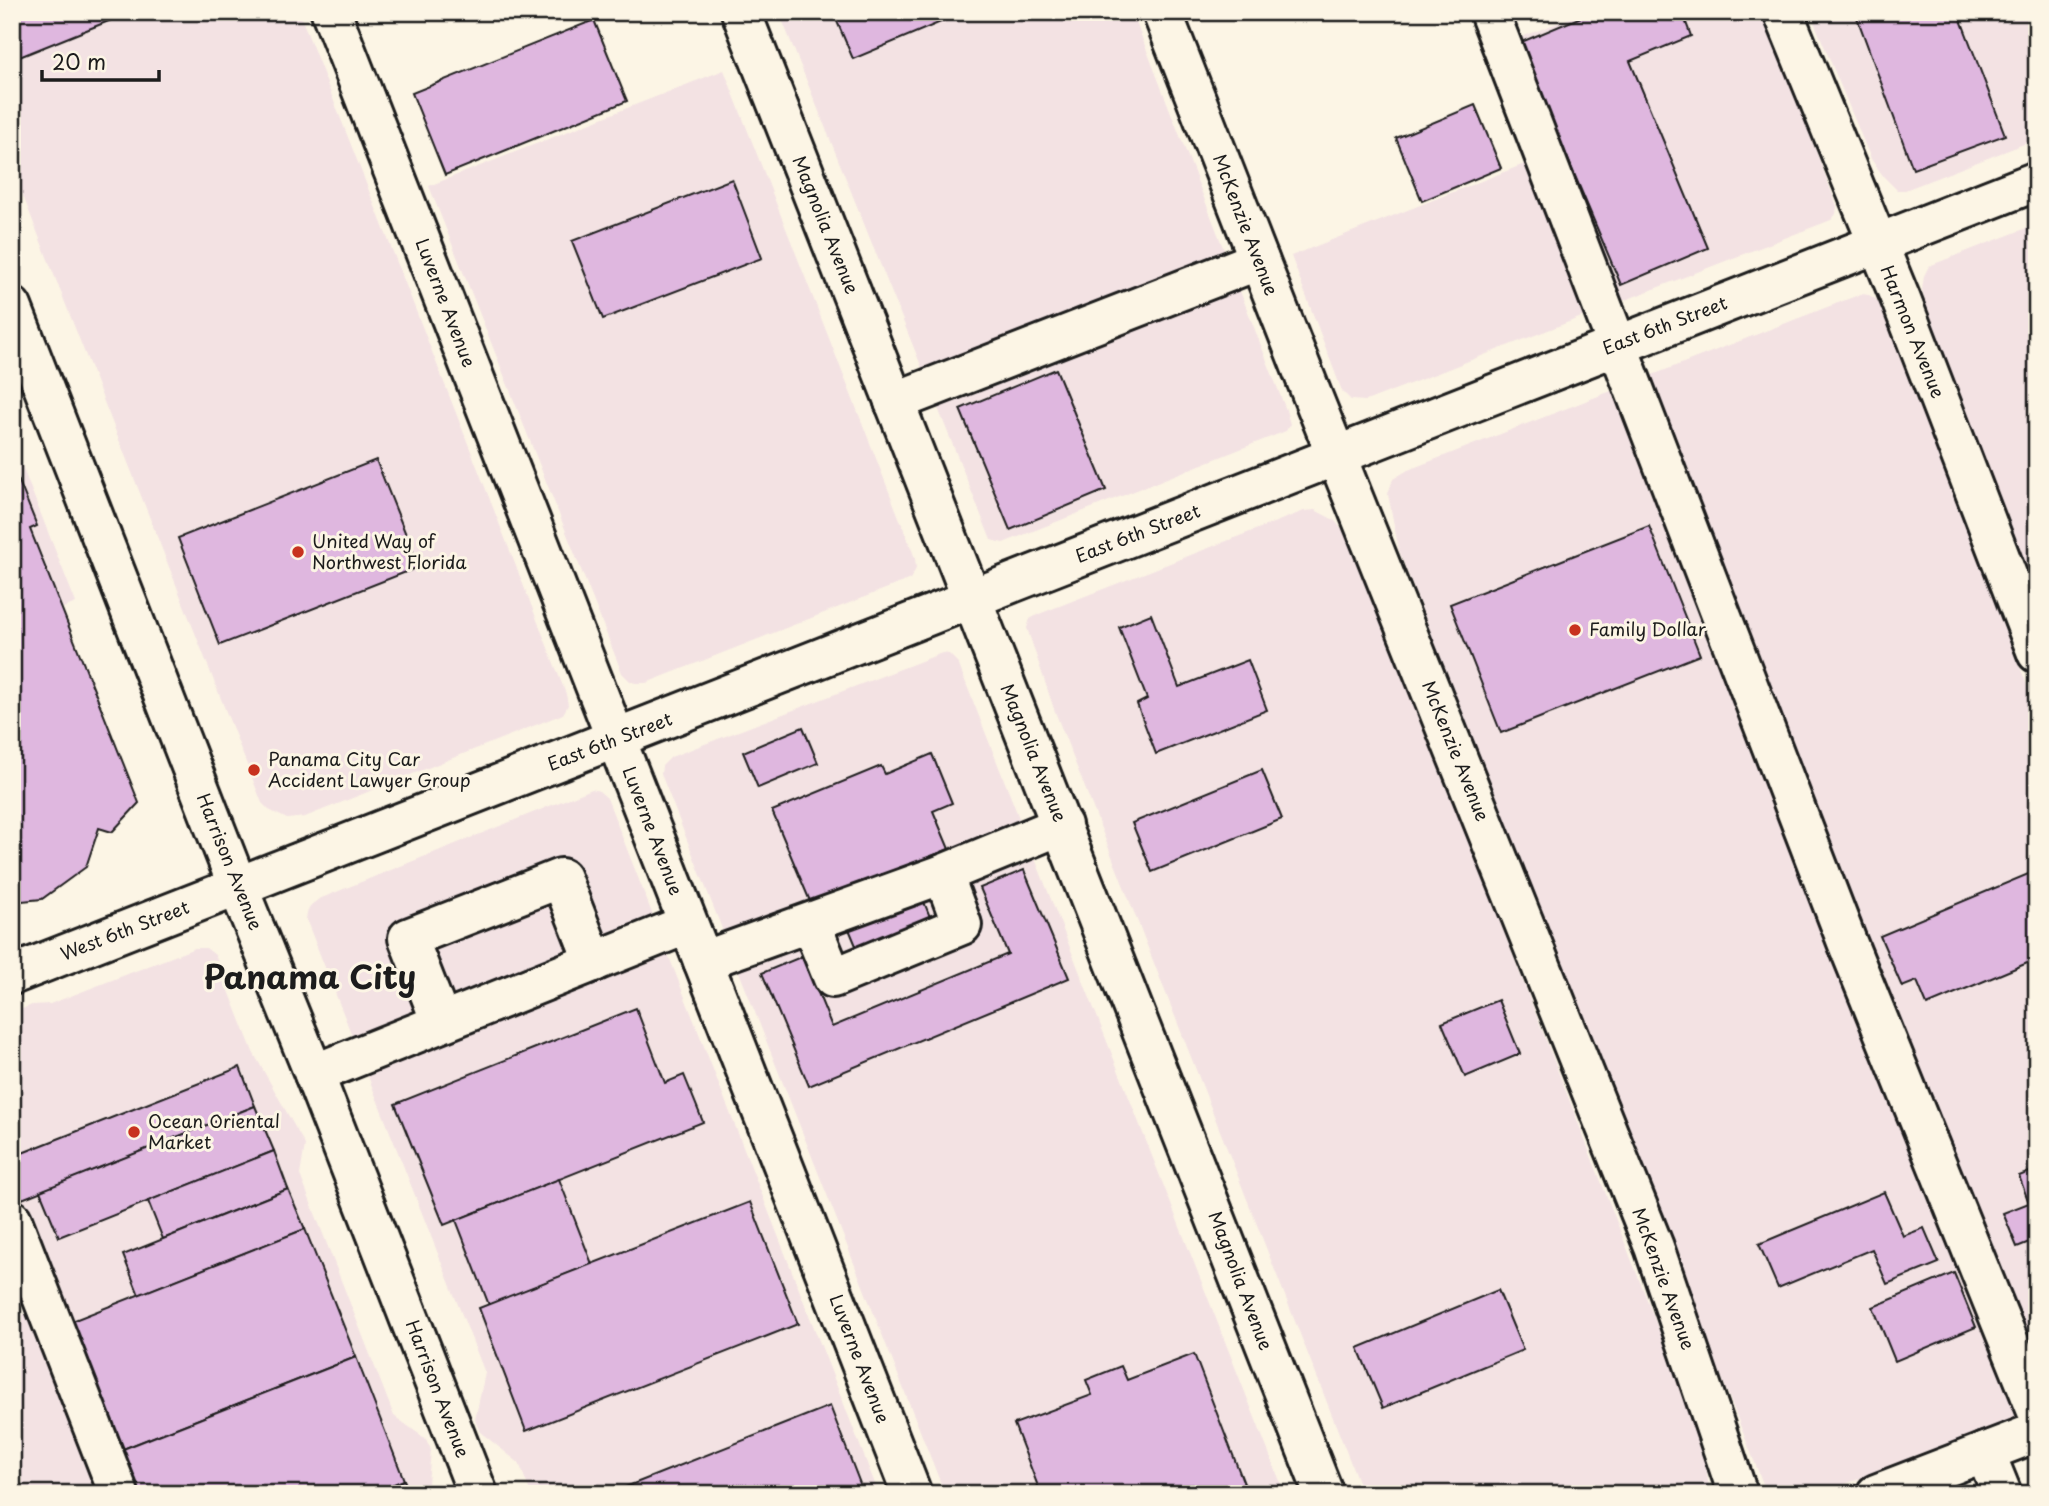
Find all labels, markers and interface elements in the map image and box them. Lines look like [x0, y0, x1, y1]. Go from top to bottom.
scale bar [42, 38, 159, 82]
text: 20 m [52, 45, 106, 77]
street label: McKenzie Avenue [1207, 150, 1286, 299]
street label: Magnolia Avenue [786, 151, 866, 298]
street label: Luverne Avenue [409, 234, 483, 371]
street label: Harmon Avenue [1874, 261, 1952, 402]
street label: East 6th Street [1598, 288, 1731, 361]
street label: East 6th Street [1071, 496, 1204, 569]
place label: United Way of Northwest Florida [312, 527, 467, 575]
marker: United Way of Northwest Florida [290, 544, 306, 560]
place label: Family Dollar [1589, 615, 1707, 642]
marker: Family Dollar [1567, 622, 1583, 638]
street label: McKenzie Avenue [1416, 676, 1497, 825]
street label: Magnolia Avenue [994, 679, 1074, 826]
street label: East 6th Street [543, 704, 676, 777]
place label: Panama City Car Accident Lawyer Group [268, 745, 471, 793]
marker: Panama City Car Accident Lawyer Group [246, 762, 262, 778]
street label: Luverne Avenue [616, 762, 690, 899]
street label: Harrison Avenue [191, 789, 270, 934]
street label: West 6th Street [56, 893, 193, 967]
district label: Panama City [204, 952, 416, 1000]
place label: Ocean Oriental Market [148, 1107, 280, 1155]
marker: Ocean Oriental Market [126, 1124, 142, 1140]
street label: McKenzie Avenue [1626, 1204, 1703, 1354]
street label: Magnolia Avenue [1202, 1207, 1280, 1354]
street label: Luverne Avenue [823, 1290, 897, 1427]
street label: Harrison Avenue [400, 1316, 477, 1461]

